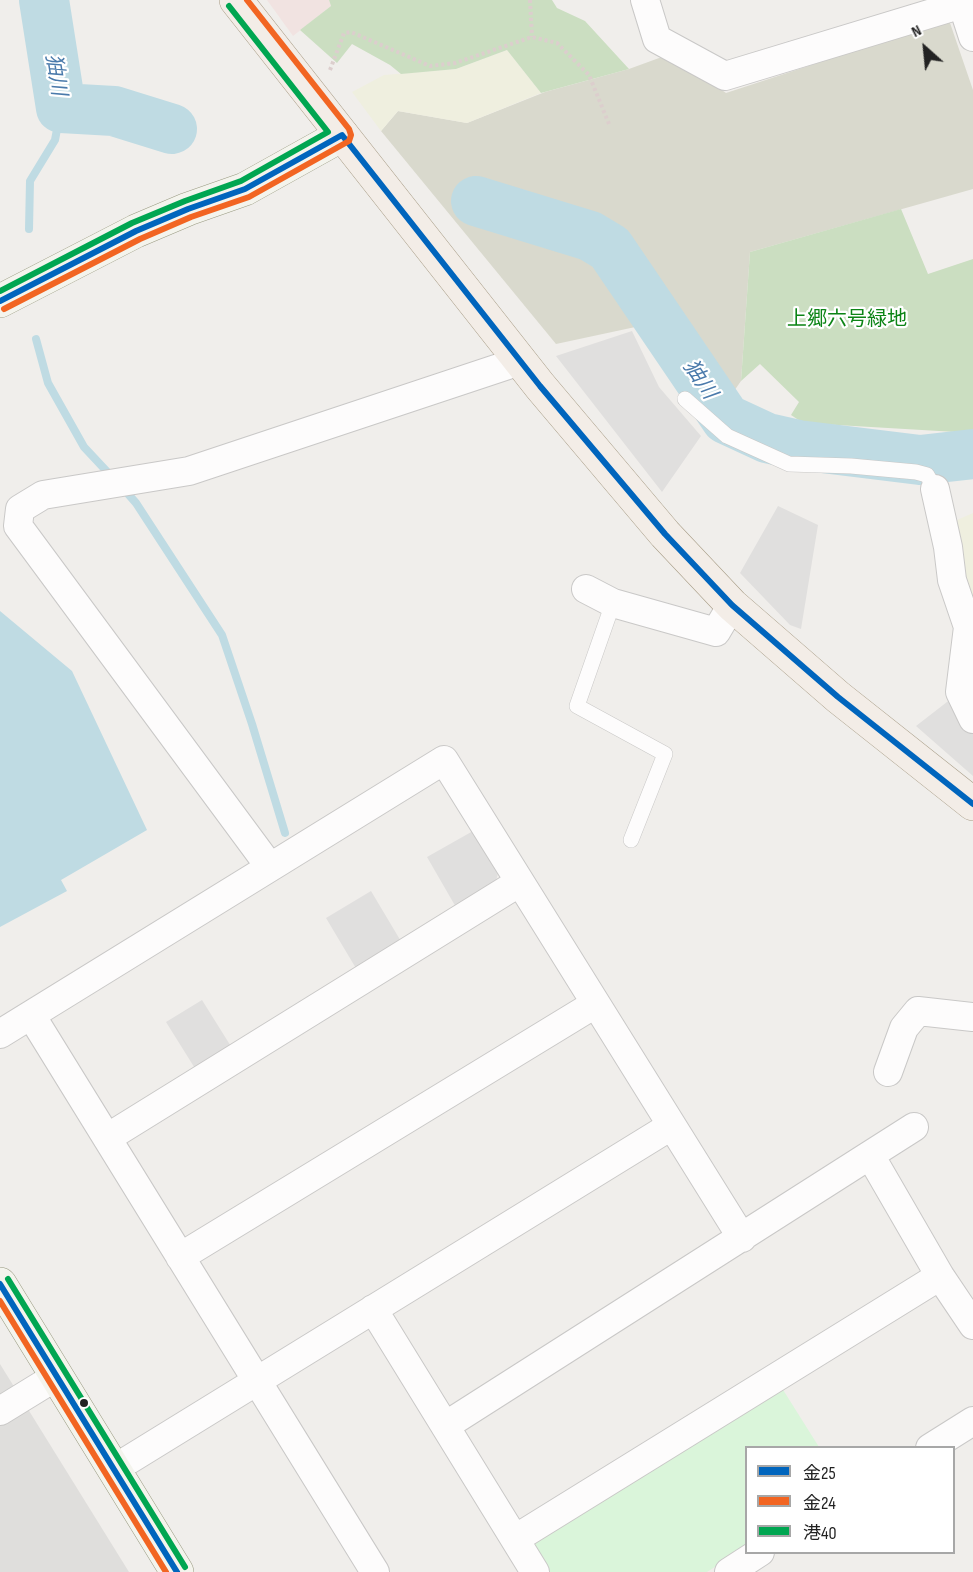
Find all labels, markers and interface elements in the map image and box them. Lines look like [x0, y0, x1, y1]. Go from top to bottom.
north arrow [895, 18, 955, 78]
text: N [908, 21, 925, 42]
water label: 㹨川 [39, 52, 71, 98]
park label: 上郷六号緑地 [787, 308, 907, 332]
water label: 㹨川 [677, 356, 721, 404]
unlabelled marker [78, 1397, 90, 1409]
legend [745, 1446, 955, 1554]
text: 金25 [803, 1463, 836, 1484]
text: 金24 [803, 1493, 836, 1514]
text: 港40 [803, 1523, 837, 1544]

